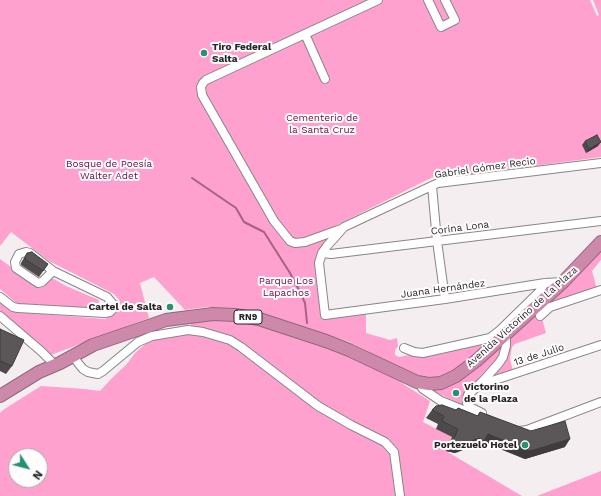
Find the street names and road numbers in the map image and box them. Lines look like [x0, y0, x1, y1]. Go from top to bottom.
street label: Gabriel Gómez Recio [434, 155, 536, 181]
street label: Corina Lona [430, 218, 490, 238]
street label: Avenida Victorino de La Plaza [464, 264, 580, 370]
street label: Juana Hernández [400, 277, 486, 301]
road number: RN9 [234, 310, 262, 324]
street label: 13 de Julio [512, 341, 566, 369]

